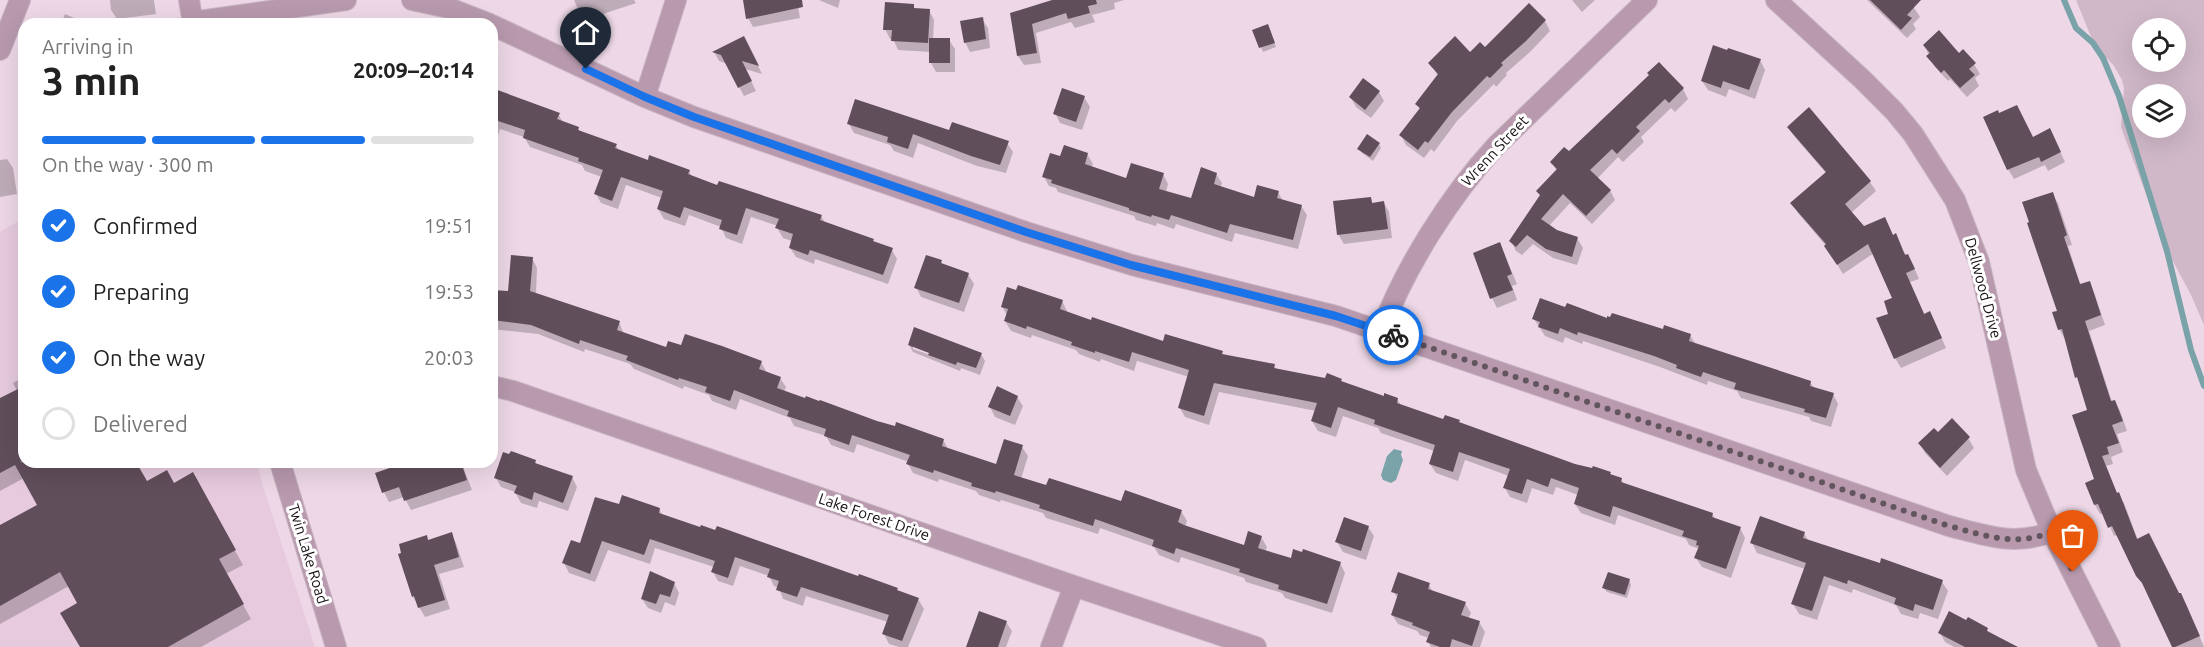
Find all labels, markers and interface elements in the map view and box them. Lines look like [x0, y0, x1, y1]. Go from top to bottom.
pin [560, 7, 611, 69]
icon: home [569, 16, 602, 49]
map controls [2132, 18, 2186, 138]
button: locate [2132, 18, 2186, 72]
text: Arriving in [42, 35, 133, 58]
text: 20:09–20:14 [353, 57, 474, 82]
text: 3 min [42, 59, 141, 102]
button: layers [2132, 84, 2186, 138]
street label: Wrenn Street [1458, 112, 1532, 189]
text: On the way · 300 m [42, 153, 214, 176]
icon: check [42, 209, 75, 242]
text: Confirmed [93, 213, 198, 238]
text: 19:51 [424, 214, 474, 237]
street label: Dellwood Drive [1962, 236, 2005, 340]
icon: check [42, 275, 75, 308]
text: Preparing [93, 279, 190, 304]
text: 19:53 [424, 280, 474, 303]
courier [1363, 305, 1423, 365]
icon: bike [1377, 319, 1410, 352]
icon: check [42, 341, 75, 374]
text: On the way [93, 345, 205, 370]
text: 20:03 [424, 346, 474, 369]
text: Delivered [93, 411, 188, 436]
street label: Lake Forest Drive [816, 490, 932, 543]
street label: Twin Lake Road [285, 502, 332, 606]
pin [2047, 510, 2098, 572]
icon: bag [2056, 519, 2089, 552]

